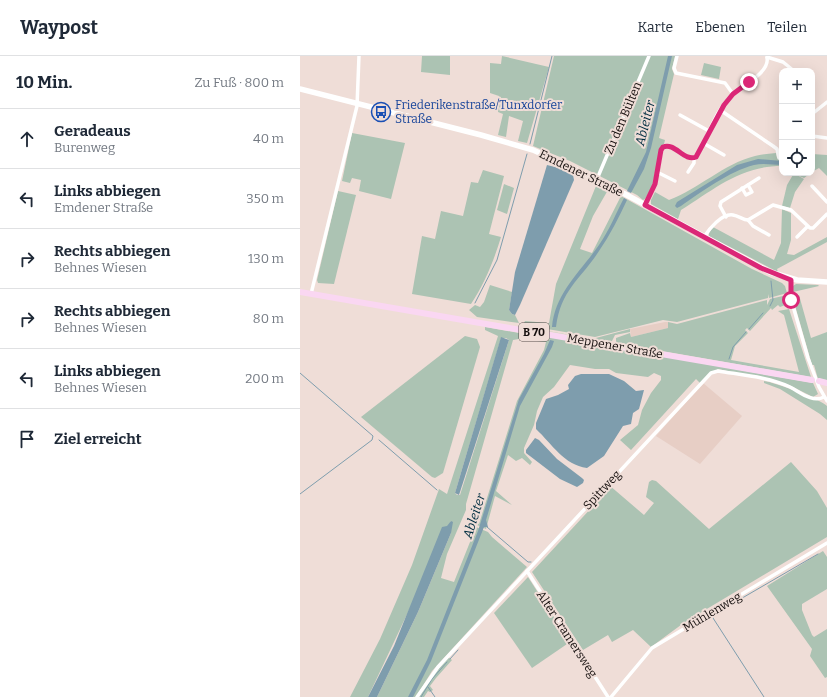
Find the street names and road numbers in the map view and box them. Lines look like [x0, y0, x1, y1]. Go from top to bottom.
street label: Zu den Bülten [601, 79, 645, 156]
street label: Emdener Straße [537, 147, 625, 199]
road number: B 70 [519, 323, 549, 341]
street label: Meppener Straße [566, 331, 664, 361]
street label: Spittweg [580, 467, 624, 513]
street label: Alter Cramersweg [534, 588, 600, 680]
street label: Mühlenweg [680, 589, 744, 635]

